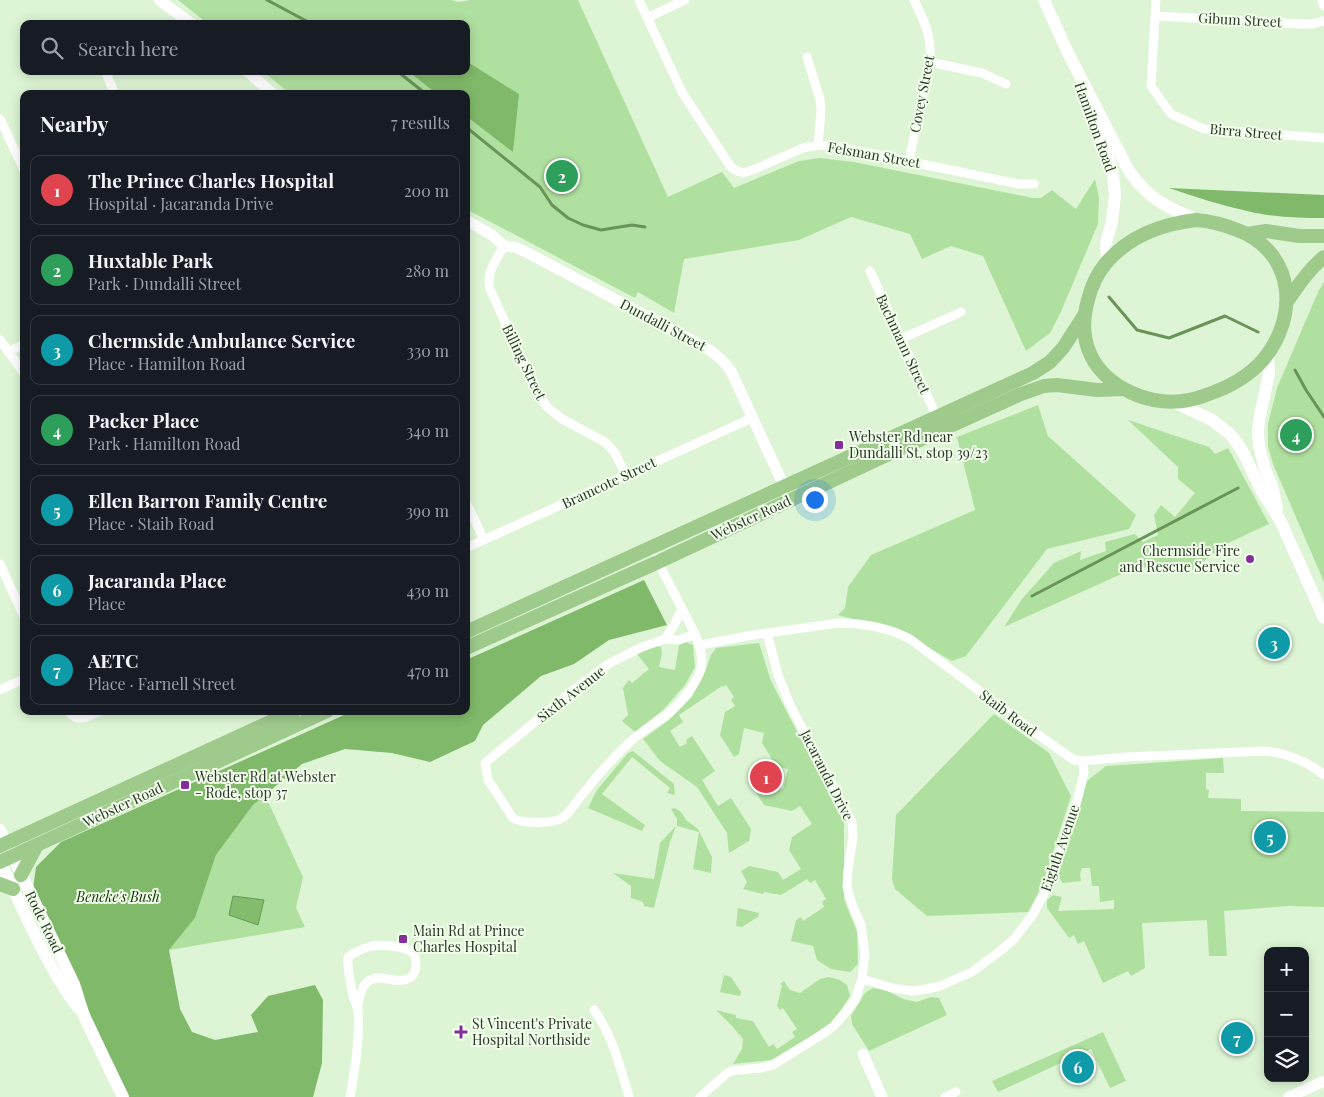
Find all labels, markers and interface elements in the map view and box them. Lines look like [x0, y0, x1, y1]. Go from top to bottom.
street label: Gibum Street [1198, 8, 1283, 31]
search box [20, 20, 470, 75]
icon: search [38, 34, 66, 62]
text: Search here [78, 35, 178, 61]
street label: Covey Street [905, 52, 939, 134]
street label: Hamilton Road [1070, 79, 1121, 174]
text: Nearby [40, 109, 109, 137]
text: 7 results [391, 112, 450, 133]
street label: Birra Street [1209, 119, 1284, 144]
street label: Felsman Street [826, 137, 923, 172]
pin: 2 [546, 157, 578, 195]
text: The Prince Charles Hospital [88, 167, 334, 193]
text: 1 [54, 180, 60, 201]
text: 200 m [404, 180, 449, 201]
text: Hospital · Jacaranda Drive [88, 193, 274, 214]
text: Huxtable Park [88, 247, 213, 273]
text: 2 [53, 260, 61, 281]
text: 280 m [405, 260, 449, 281]
text: Park · Dundalli Street [88, 273, 241, 294]
street label: Bachmann Street [872, 291, 935, 398]
street label: Dundalli Street [617, 294, 711, 356]
street label: Billing Street [498, 321, 551, 404]
text: Chermside Ambulance Service [88, 327, 355, 353]
text: 3 [53, 340, 61, 361]
text: 330 m [407, 340, 449, 361]
text: Place · Hamilton Road [88, 353, 246, 374]
text: Packer Place [88, 407, 199, 433]
pin: 4 [1280, 416, 1312, 454]
text: 4 [53, 420, 61, 441]
text: 340 m [406, 420, 449, 441]
place label: Webster Rd near Dundalli St, stop 39/23 [848, 427, 988, 462]
text: Park · Hamilton Road [88, 433, 241, 454]
marker: Webster Rd near Dundalli St, stop 39/23 [833, 439, 845, 451]
street label: Bramcote Street [559, 452, 660, 513]
text: Ellen Barron Family Centre [88, 487, 327, 513]
your location [802, 487, 828, 513]
street label: Webster Road [707, 491, 794, 545]
text: 5 [53, 500, 61, 521]
text: 390 m [406, 500, 449, 521]
text: Place · Staib Road [88, 513, 214, 534]
place label: Chermside Fire and Rescue Service [1119, 541, 1240, 576]
marker: Chermside Fire and Rescue Service [1244, 553, 1256, 565]
text: Jacaranda Place [88, 567, 226, 593]
text: 6 [53, 580, 61, 601]
text: 430 m [406, 580, 449, 601]
text: Place [88, 593, 126, 614]
pin: 3 [1258, 624, 1290, 662]
text: AETC [88, 647, 138, 673]
text: 7 [53, 660, 61, 681]
text: 470 m [407, 660, 449, 681]
street label: Sixth Avenue [533, 661, 609, 726]
text: Place · Farnell Street [88, 673, 236, 694]
street label: Staib Road [976, 685, 1041, 740]
street label: Jacaranda Drive [796, 725, 858, 823]
pin: 1 [750, 758, 782, 796]
place label: Webster Rd at Webster - Rode, stop 37 [194, 767, 337, 802]
street label: Webster Road [79, 778, 166, 832]
marker: Webster Rd at Webster - Rode, stop 37 [179, 779, 191, 791]
street label: Eighth Avenue [1036, 802, 1083, 894]
pin: 5 [1254, 818, 1286, 856]
street label: Rode Road [21, 887, 68, 956]
park label: Beneke's Bush [75, 887, 160, 906]
place label: Main Rd at Prince Charles Hospital [413, 921, 525, 956]
marker: Main Rd at Prince Charles Hospital [397, 933, 409, 945]
map controls [1264, 947, 1309, 1082]
button: + [1264, 947, 1309, 992]
button: − [1264, 992, 1309, 1037]
place label: St Vincent's Private Hospital Northside [472, 1014, 592, 1049]
pin: 7 [1221, 1019, 1253, 1057]
marker: St Vincent's Private Hospital Northside [454, 1025, 468, 1039]
button: layers [1264, 1037, 1309, 1082]
pin: 6 [1062, 1048, 1094, 1086]

